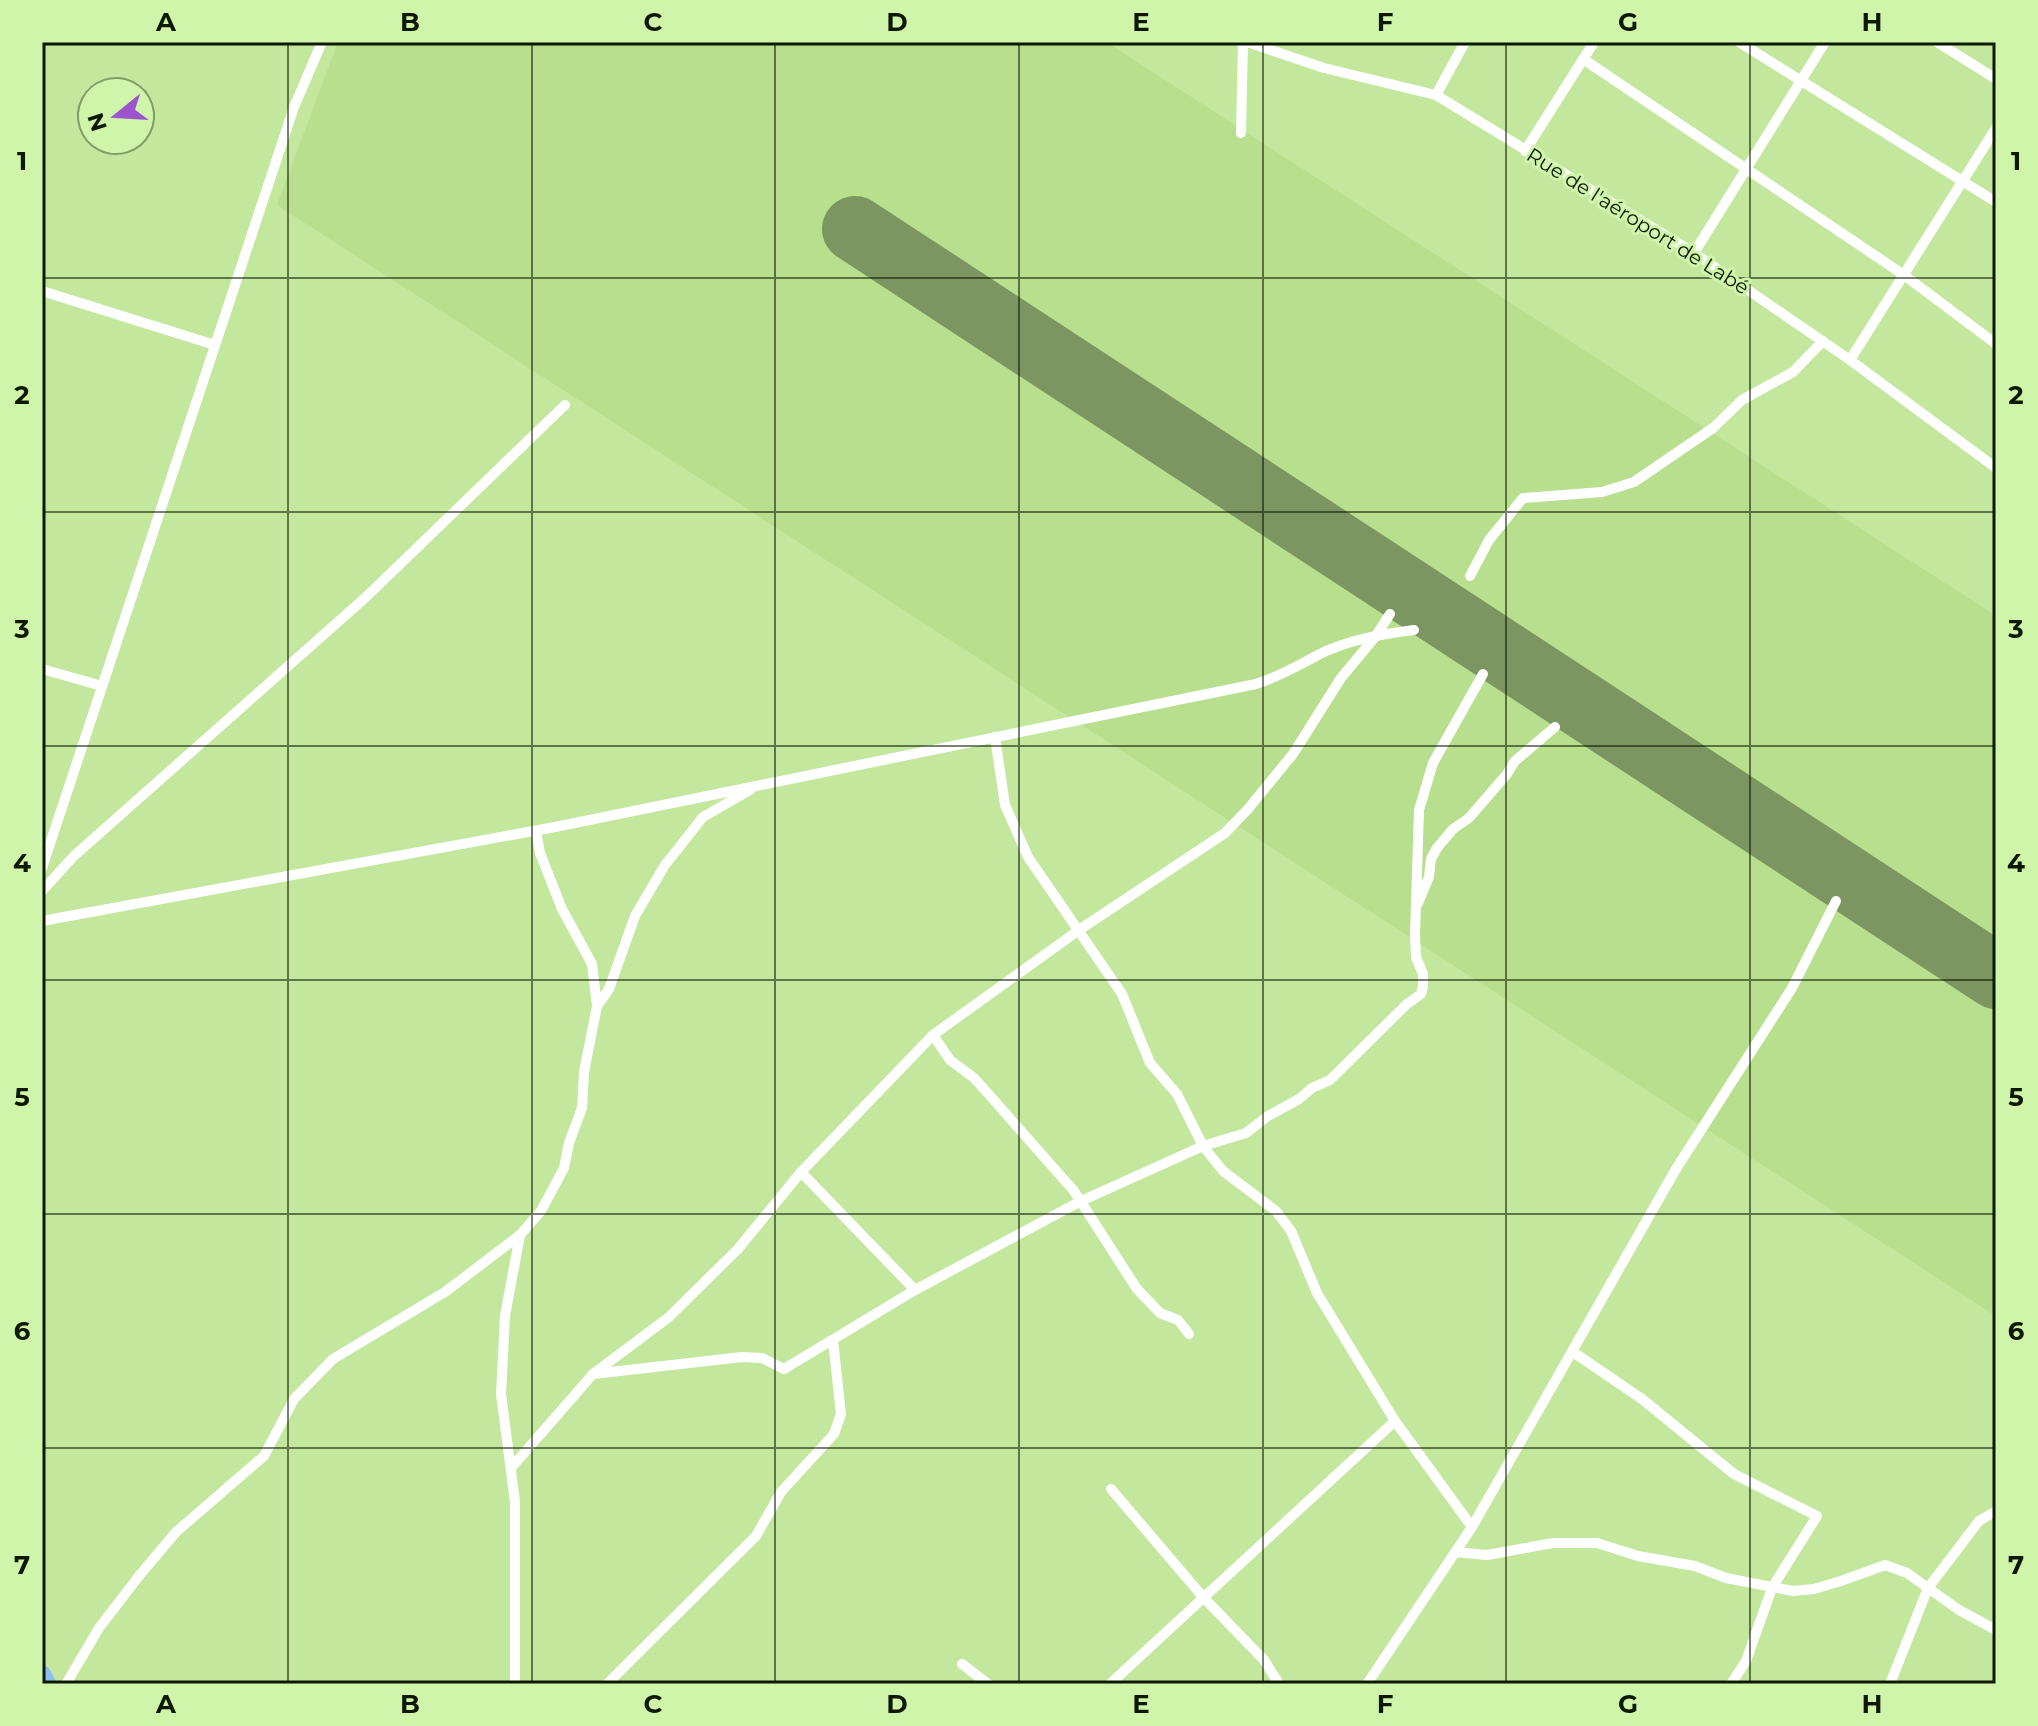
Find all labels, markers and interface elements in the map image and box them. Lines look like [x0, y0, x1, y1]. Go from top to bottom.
text: A [155, 6, 177, 38]
text: B [400, 6, 420, 38]
text: C [644, 6, 663, 38]
text: D [886, 6, 908, 38]
text: E [1132, 6, 1150, 38]
text: F [1377, 6, 1393, 38]
text: G [1618, 6, 1638, 38]
text: H [1861, 6, 1883, 38]
north arrow [76, 76, 156, 156]
text: N [82, 109, 113, 135]
street label: Rue de l'aéroport de Labé [1522, 143, 1754, 299]
text: 1 [17, 145, 27, 177]
text: 1 [2011, 145, 2021, 177]
text: 2 [14, 379, 30, 411]
text: 2 [2008, 379, 2024, 411]
text: 3 [13, 613, 30, 645]
text: 3 [2007, 613, 2024, 645]
text: 4 [13, 847, 31, 879]
text: 4 [2007, 847, 2025, 879]
text: 5 [14, 1081, 30, 1113]
text: 5 [2008, 1081, 2024, 1113]
text: 6 [14, 1315, 31, 1347]
text: 6 [2008, 1315, 2025, 1347]
text: 7 [14, 1549, 30, 1581]
text: 7 [2008, 1549, 2024, 1581]
text: A [155, 1688, 177, 1720]
text: B [400, 1688, 420, 1720]
text: C [644, 1688, 663, 1720]
text: D [886, 1688, 908, 1720]
text: E [1132, 1688, 1150, 1720]
text: F [1377, 1688, 1393, 1720]
text: G [1618, 1688, 1638, 1720]
text: H [1861, 1688, 1883, 1720]

